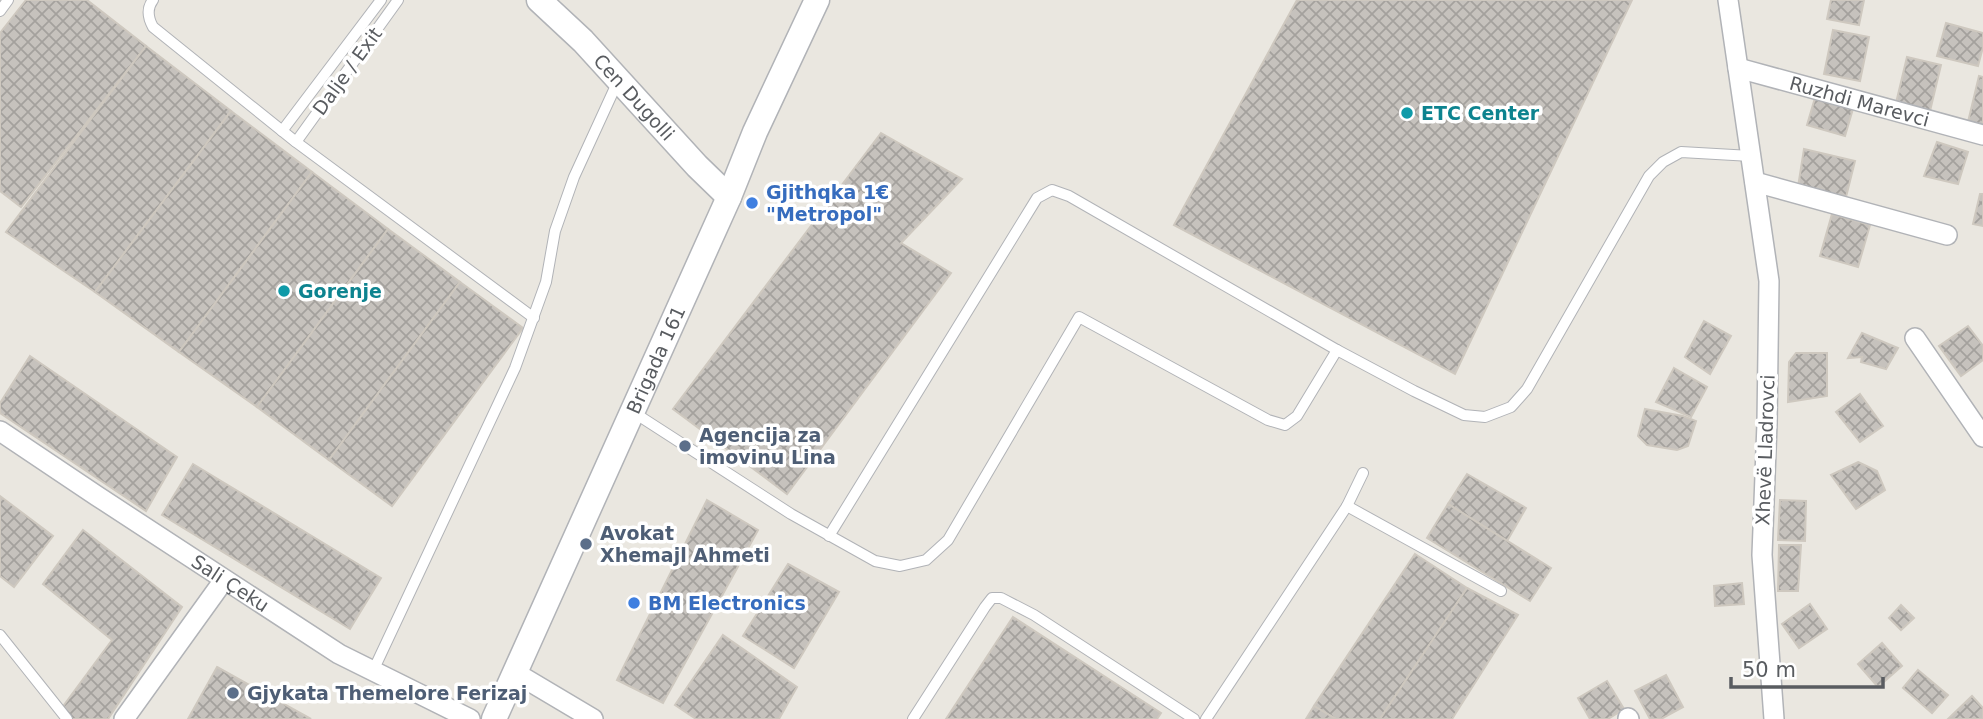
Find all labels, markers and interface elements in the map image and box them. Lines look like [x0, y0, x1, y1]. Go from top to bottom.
street label: Dalje / Exit [308, 23, 386, 119]
street label: Cen Dugolli [589, 49, 679, 145]
street label: Ruzhdi Marevci [1787, 72, 1932, 131]
place label: ETC Center [1421, 102, 1540, 124]
marker: ETC Center [1399, 105, 1415, 121]
place label: Gjithqka 1€ "Metropol" [766, 181, 889, 225]
marker: Gjithqka 1€ "Metropol" [744, 195, 760, 211]
place label: Gorenje [298, 280, 382, 302]
marker: Gorenje [276, 283, 292, 299]
street label: Brigada 161 [622, 302, 690, 417]
street label: Xhevë Lladrovci [1751, 374, 1779, 526]
place label: Agencija za imovinu Lina [699, 424, 836, 468]
marker: Agencija za imovinu Lina [677, 438, 693, 454]
place label: Avokat Xhemajl Ahmeti [600, 522, 770, 566]
marker: Avokat Xhemajl Ahmeti [578, 536, 594, 552]
street label: Sali Çeku [188, 550, 273, 616]
place label: BM Electronics [648, 592, 806, 614]
marker: BM Electronics [626, 595, 642, 611]
scale bar [1731, 646, 1883, 690]
text: 50 m [1742, 658, 1796, 682]
place label: Gjykata Themelore Ferizaj [247, 682, 527, 704]
marker: Gjykata Themelore Ferizaj [225, 685, 241, 701]

